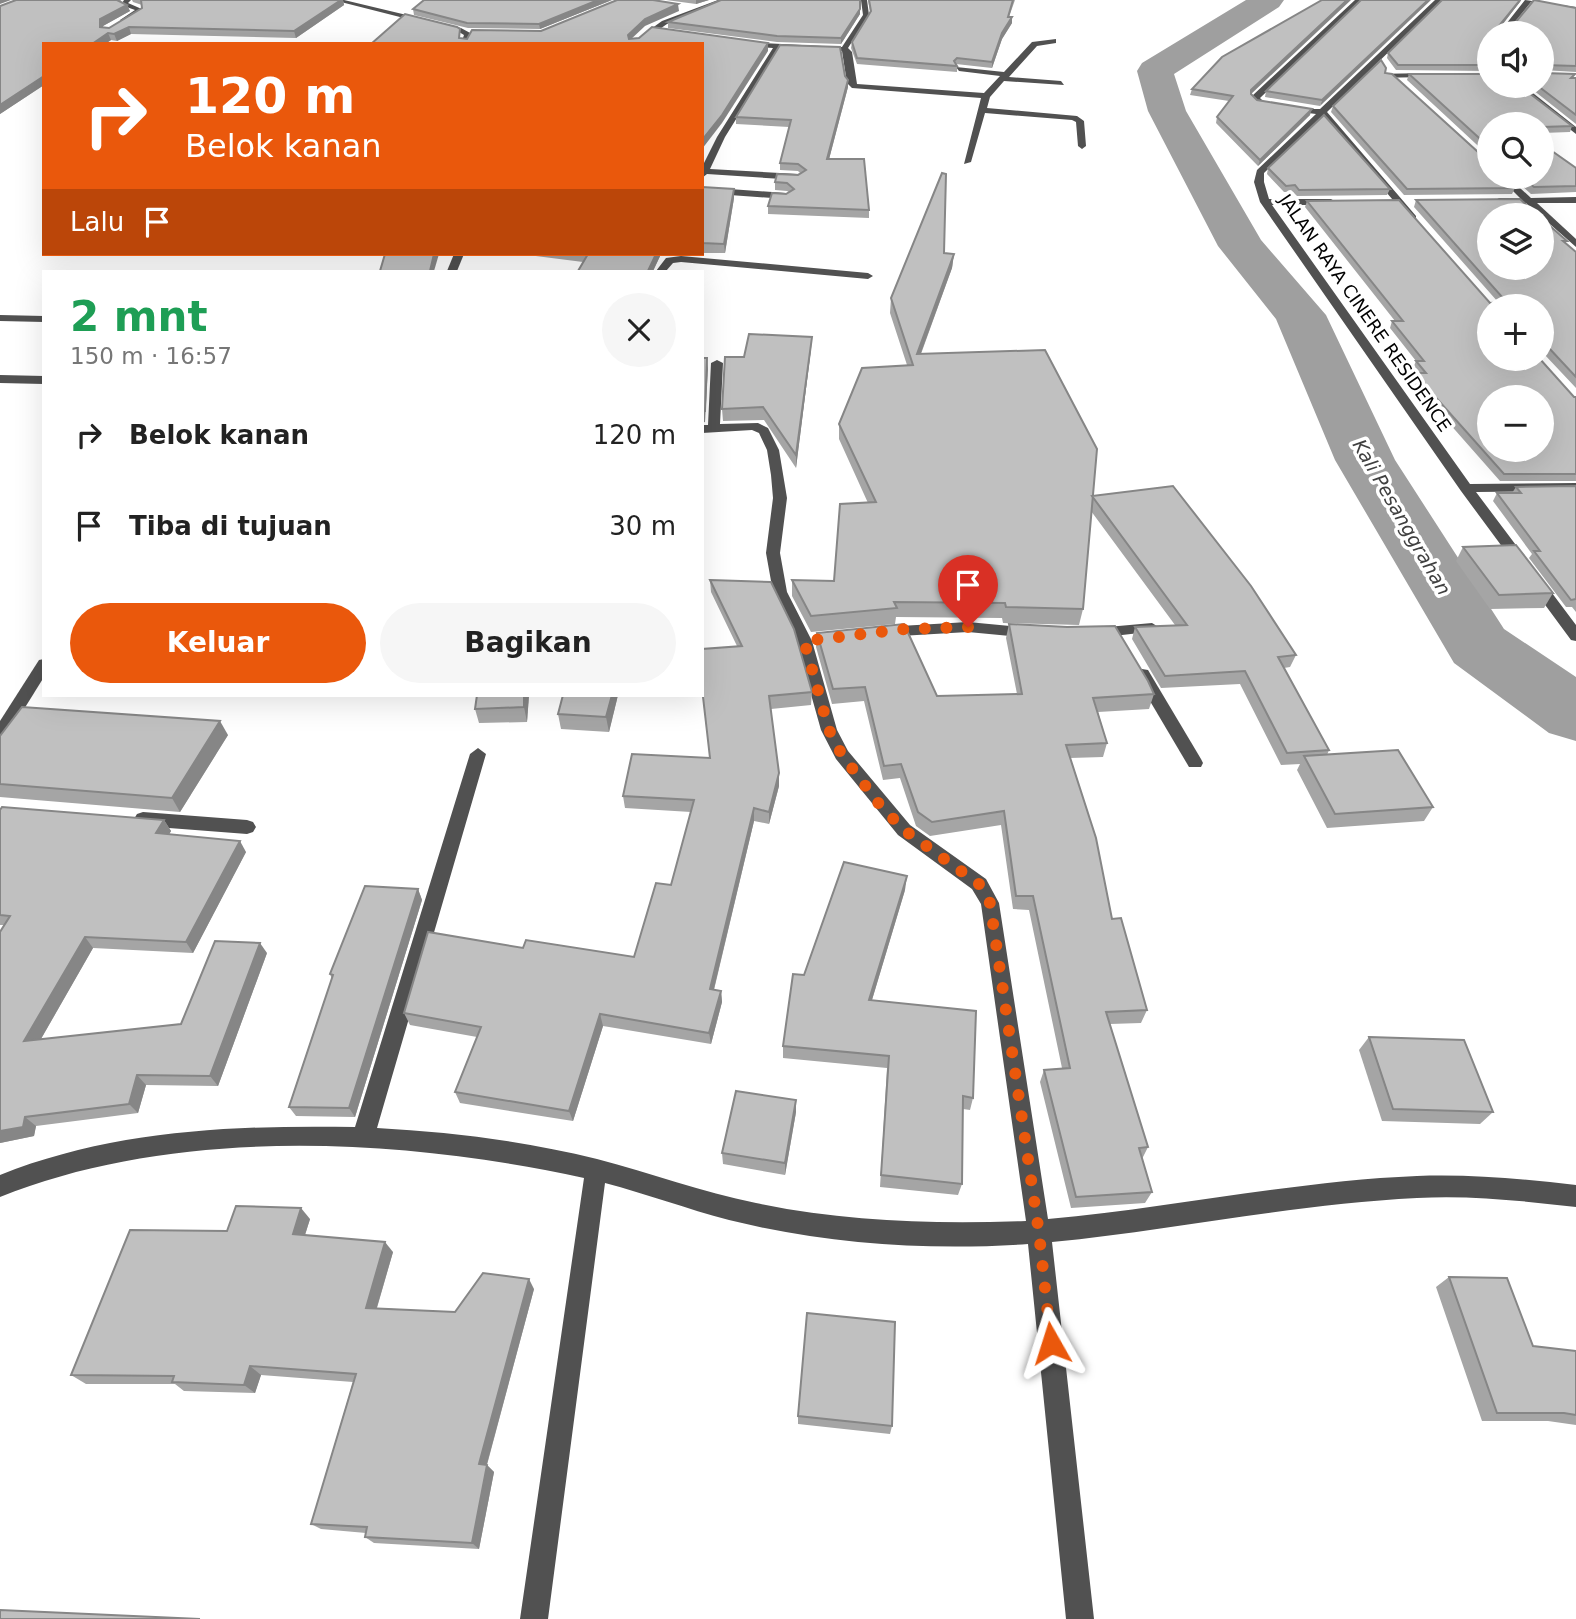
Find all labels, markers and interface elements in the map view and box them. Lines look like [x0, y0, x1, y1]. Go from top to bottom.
map controls [1477, 21, 1554, 462]
button: sound [1477, 21, 1554, 98]
text: 120 m [185, 68, 355, 125]
icon: right [70, 70, 161, 161]
button: search [1477, 112, 1554, 189]
text: Belok kanan [185, 127, 382, 165]
street label: JALAN RAYA CINERE RESIDENCE [1274, 189, 1456, 436]
icon: arrive [138, 203, 176, 241]
button: layers [1477, 203, 1554, 280]
text: Lalu [70, 207, 124, 237]
text: 2 mnt [70, 292, 208, 341]
button: close [602, 293, 676, 367]
button: + [1477, 294, 1554, 371]
text: 150 m · 16:57 [70, 343, 232, 369]
button: − [1477, 385, 1554, 462]
icon: right [70, 416, 108, 454]
text: Belok kanan [129, 420, 309, 450]
text: 120 m [593, 420, 676, 450]
water label: Kali Pesanggrahan [1348, 435, 1456, 599]
icon: arrive [70, 507, 108, 545]
text: Tiba di tujuan [129, 511, 332, 541]
text: 30 m [609, 511, 676, 541]
pin [938, 555, 998, 627]
icon: arrive [949, 566, 987, 604]
button: Keluar [70, 603, 366, 683]
button: Bagikan [380, 603, 676, 683]
position arrow [1014, 1306, 1088, 1380]

